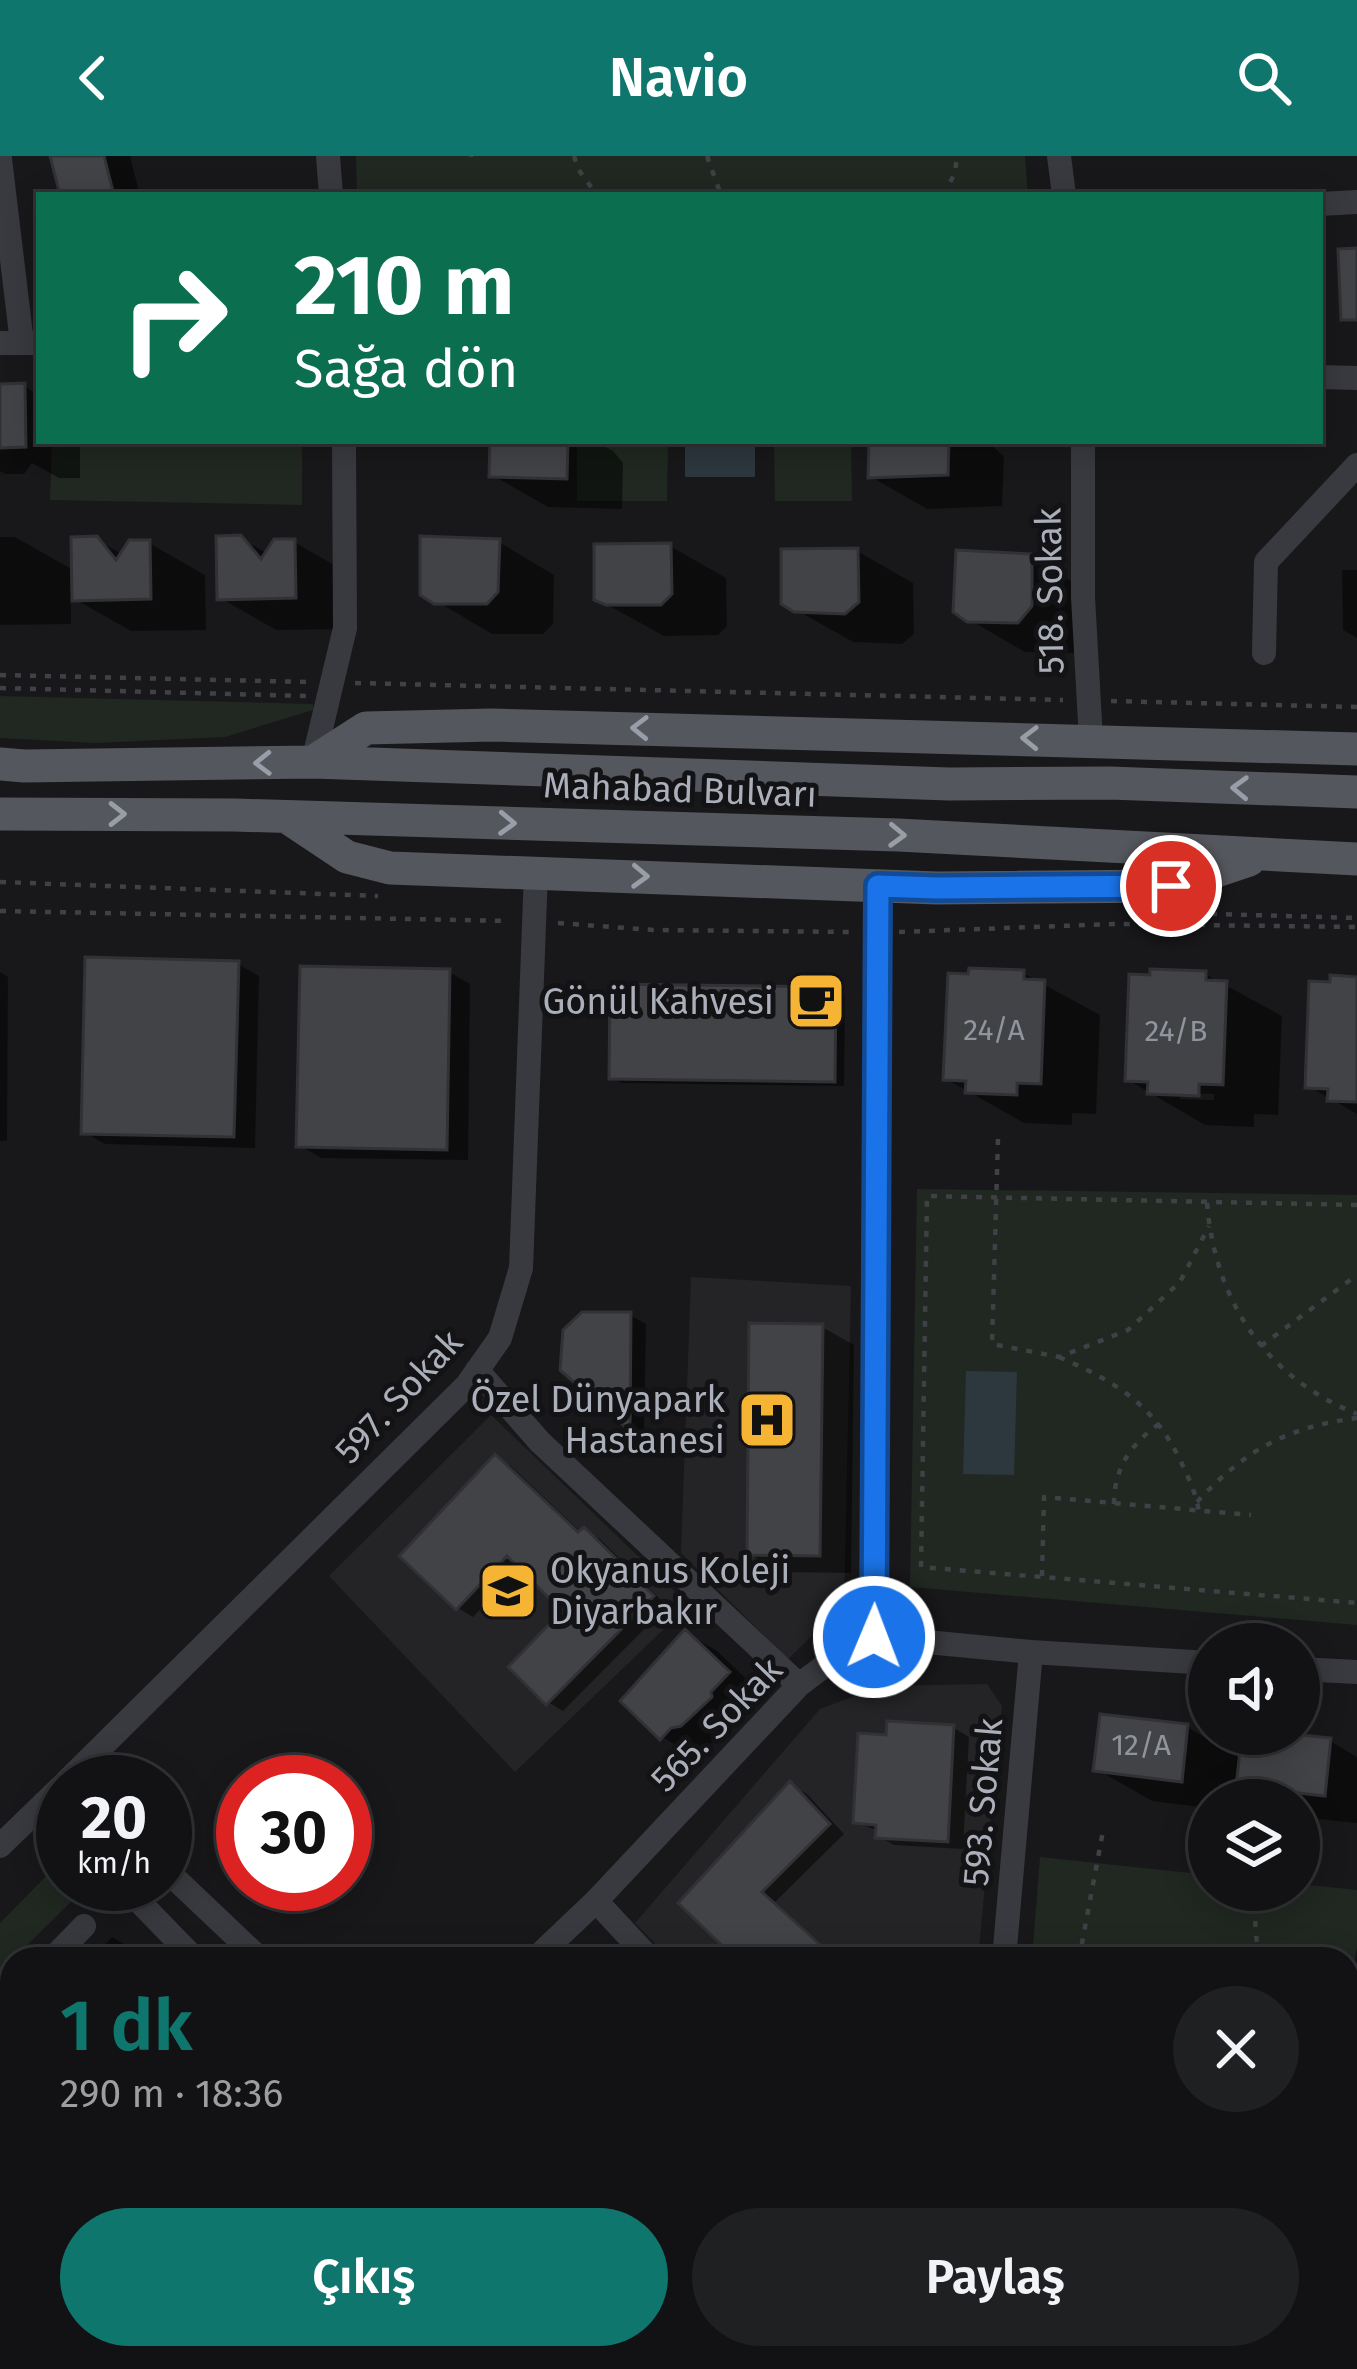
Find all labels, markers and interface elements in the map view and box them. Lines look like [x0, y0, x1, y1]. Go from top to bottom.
icon: back [60, 45, 126, 111]
icon: search [1231, 45, 1297, 111]
text: Navio [609, 46, 748, 110]
text: 210 m [294, 235, 515, 336]
icon: right [96, 240, 252, 396]
text: Sağa dön [294, 337, 518, 401]
street label: 518. Sokak [1027, 507, 1073, 675]
one-way arrow [630, 716, 649, 742]
one-way arrow [1020, 726, 1039, 752]
one-way arrow [253, 749, 272, 775]
street label: Mahabad Bulvarı [542, 763, 818, 817]
one-way arrow [1230, 775, 1249, 801]
one-way arrow [109, 801, 127, 827]
one-way arrow [498, 809, 517, 835]
one-way arrow [888, 822, 907, 848]
pin [1120, 835, 1222, 937]
icon: arrive [1138, 853, 1204, 919]
one-way arrow [631, 863, 650, 889]
cafe icon: Gönül Kahvesi [785, 970, 847, 1032]
place label: Gönül Kahvesi [543, 980, 774, 1024]
house number: 24/A [963, 1012, 1025, 1048]
house number: 24/B [1144, 1013, 1208, 1049]
street label: 597. Sokak [326, 1320, 472, 1473]
place label: Özel Dünyapark Hastanesi [471, 1378, 726, 1463]
hospital icon: Özel Dünyapark Hastanesi [736, 1389, 798, 1451]
place label: Okyanus Koleji Diyarbakır [550, 1549, 790, 1634]
school or university icon: Okyanus Koleji Diyarbakır [477, 1560, 539, 1622]
position arrow [811, 1574, 937, 1700]
map controls [1188, 1623, 1320, 1911]
button: sound [1188, 1623, 1320, 1755]
street label: 565. Sokak [642, 1648, 792, 1801]
street label: 593. Sokak [954, 1716, 1012, 1888]
house number: 12/A [1111, 1727, 1172, 1763]
speed limit sign: 30 [216, 1755, 372, 1911]
button: layers [1188, 1779, 1320, 1911]
text: 20 [81, 1782, 147, 1854]
text: km/h [77, 1845, 151, 1881]
text: 1 dk [60, 1983, 193, 2069]
button: close [1173, 1986, 1299, 2112]
text: 290 m · 18:36 [60, 2071, 283, 2117]
button: Çıkış [60, 2208, 668, 2346]
button: Paylaş [692, 2208, 1299, 2346]

